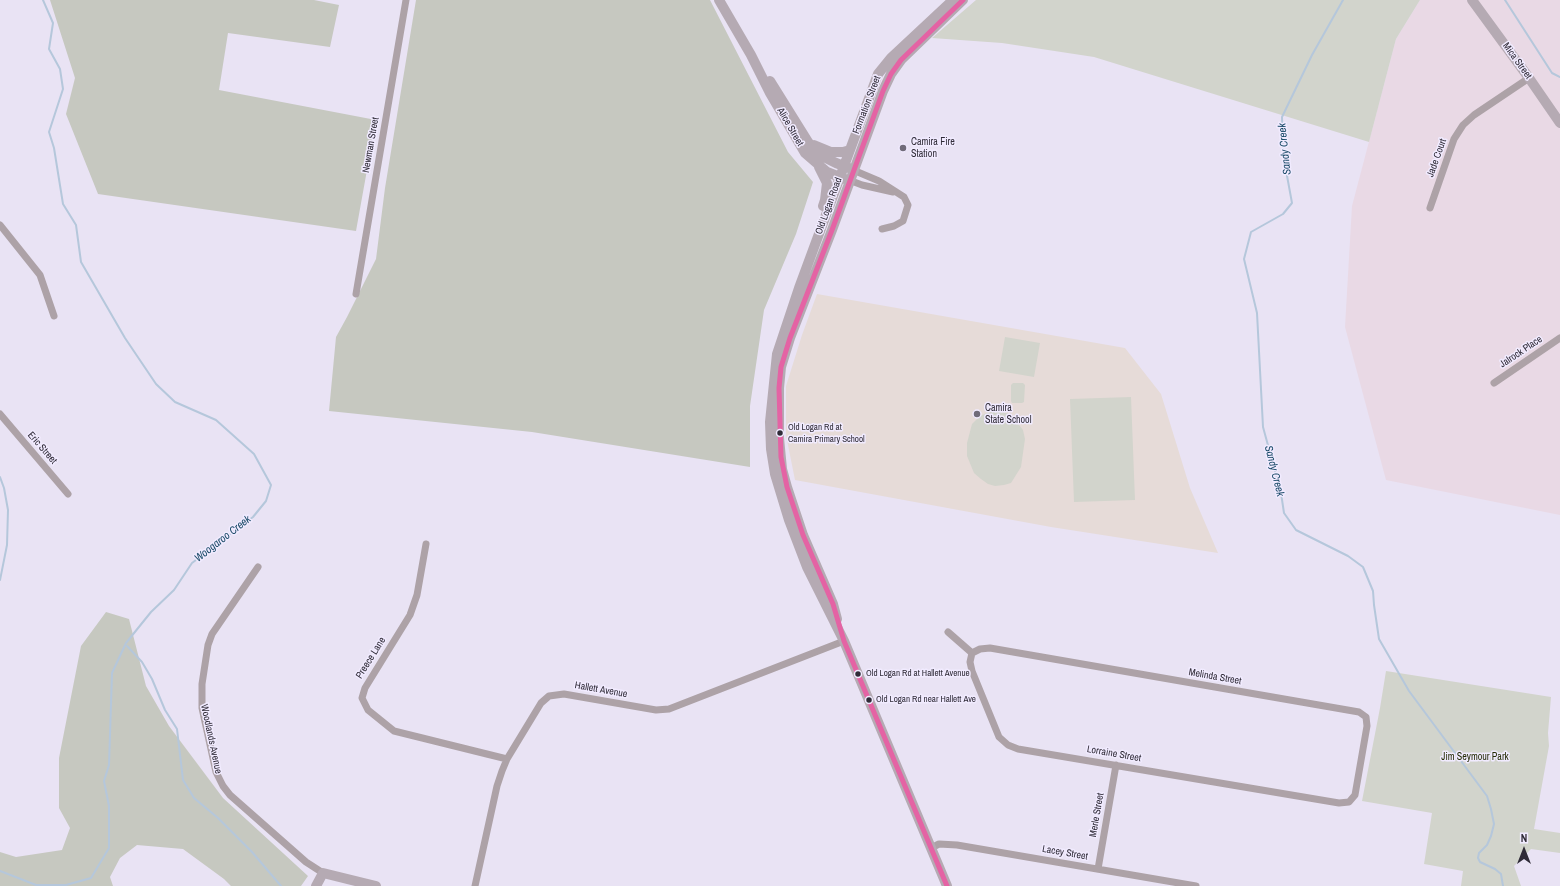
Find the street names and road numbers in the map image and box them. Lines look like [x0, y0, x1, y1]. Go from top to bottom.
street label: Mica Street [1500, 41, 1534, 81]
street label: Formation Street [850, 74, 884, 136]
street label: Alice Street [774, 106, 806, 148]
street label: Newman Street [360, 116, 382, 174]
street label: Jade Court [1425, 137, 1449, 179]
street label: Old Logan Road [813, 176, 845, 236]
street label: Jalrock Place [1497, 333, 1545, 371]
street label: Eric Street [25, 429, 59, 467]
street label: Preece Lane [354, 635, 388, 681]
street label: Melinda Street [1188, 666, 1242, 688]
street label: Hallett Avenue [574, 679, 628, 701]
street label: Woodlands Avenue [198, 703, 224, 775]
street label: Lorraine Street [1086, 743, 1142, 765]
street label: Merle Street [1087, 792, 1107, 838]
street label: Lacey Street [1041, 843, 1089, 863]

